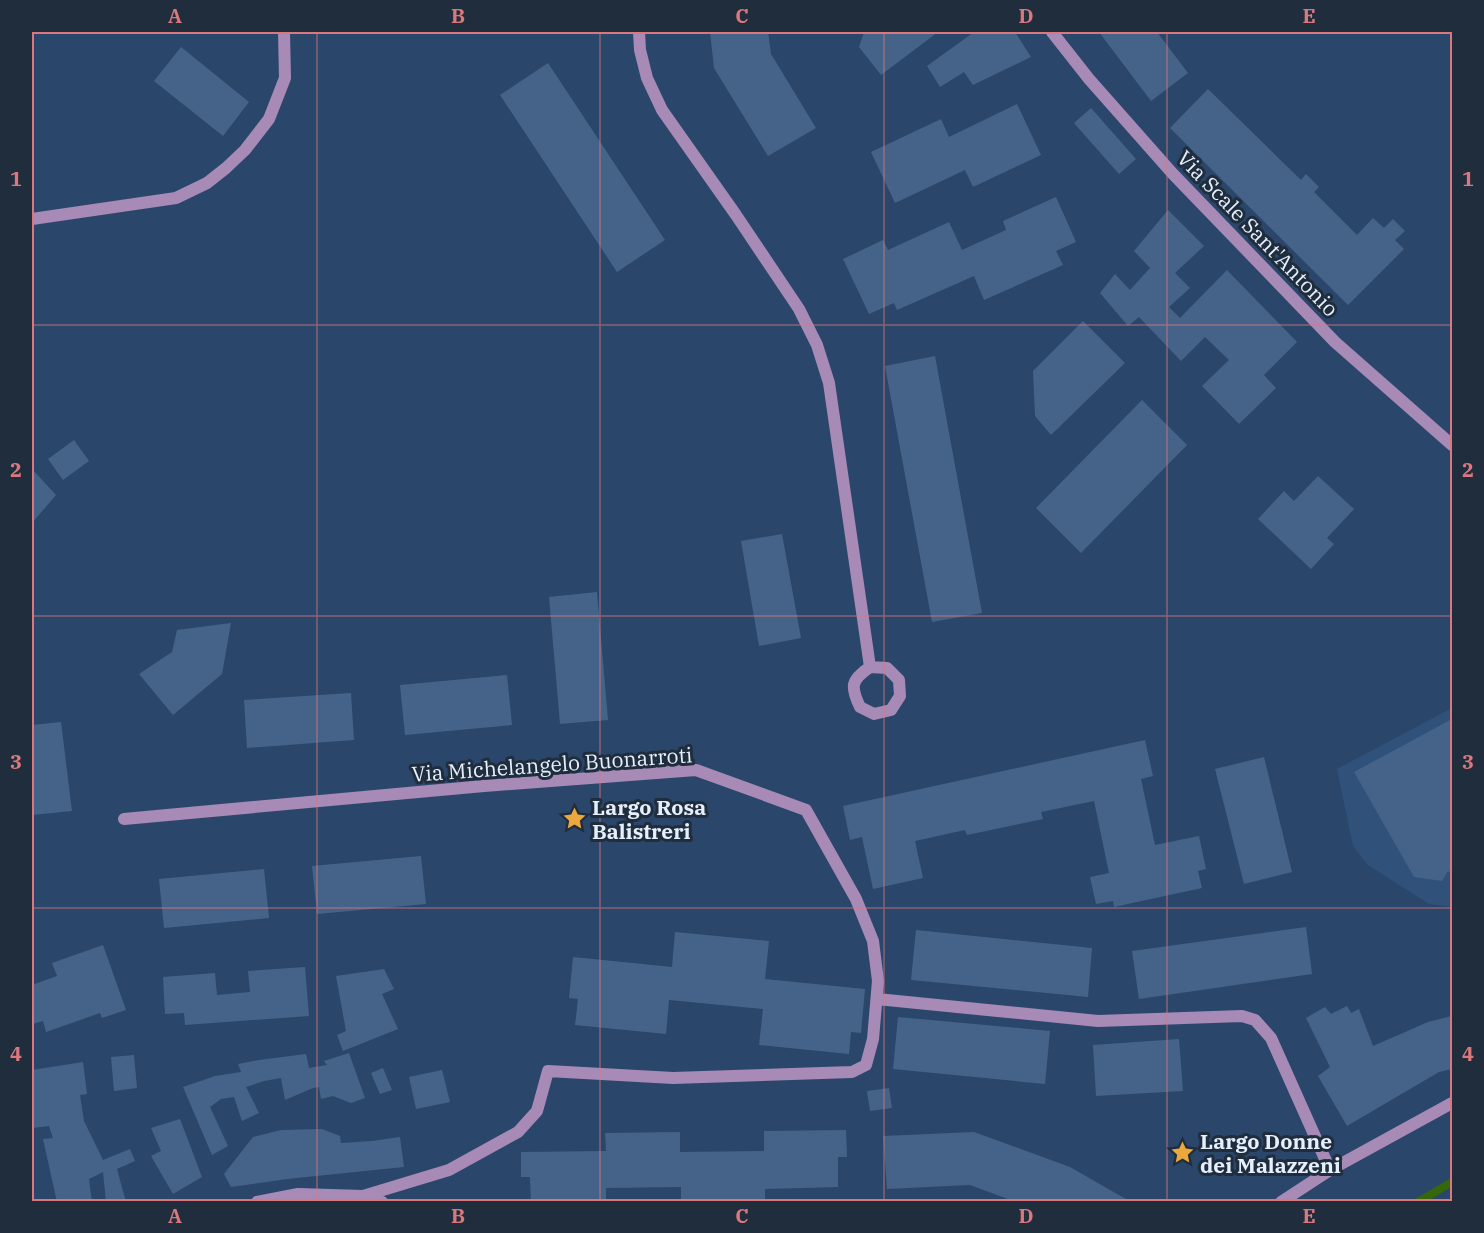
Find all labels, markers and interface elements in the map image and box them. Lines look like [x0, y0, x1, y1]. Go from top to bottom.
text: A [168, 2, 182, 29]
text: B [451, 2, 465, 29]
text: C [735, 2, 749, 29]
text: D [1018, 2, 1034, 29]
text: E [1302, 2, 1316, 29]
street label: Via Scale Sant'Antonio [1171, 144, 1345, 322]
text: 1 [10, 165, 22, 192]
text: 1 [1462, 165, 1474, 192]
text: 2 [10, 456, 22, 483]
text: 2 [1462, 456, 1474, 483]
street label: Via Michelangelo Buonarroti [411, 740, 693, 788]
text: 3 [10, 748, 22, 775]
text: 3 [1462, 748, 1474, 775]
place label: Largo Rosa Balistreri [592, 793, 706, 845]
place icon: Largo Rosa Balistreri [561, 806, 587, 832]
text: 4 [10, 1040, 22, 1067]
text: 4 [1462, 1040, 1474, 1067]
place label: Largo Donne dei Malazzeni [1200, 1127, 1341, 1179]
place icon: Largo Donne dei Malazzeni [1169, 1140, 1195, 1166]
text: A [168, 1202, 182, 1229]
text: B [451, 1202, 465, 1229]
text: C [735, 1202, 749, 1229]
text: D [1018, 1202, 1034, 1229]
text: E [1302, 1202, 1316, 1229]

